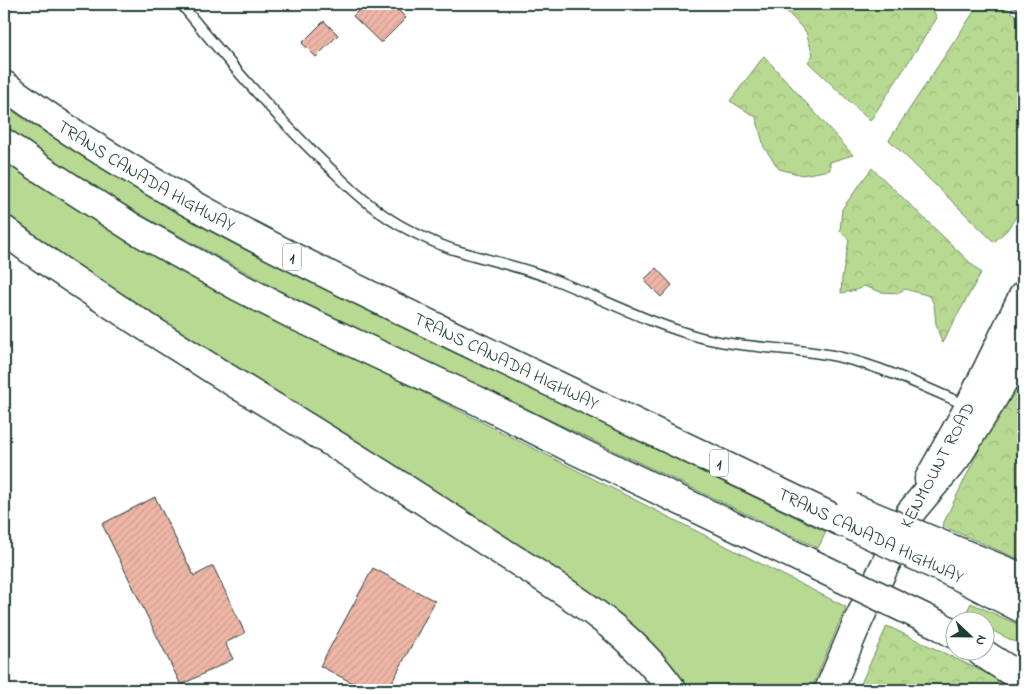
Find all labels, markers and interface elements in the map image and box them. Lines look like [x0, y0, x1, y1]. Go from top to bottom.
street label: TRANS CANADA HIGHWAY [51, 115, 240, 240]
road number: 1 [283, 243, 301, 270]
street label: TRANS CANADA HIGHWAY [409, 307, 603, 418]
street label: KENMOUNT ROAD [895, 398, 983, 533]
road number: 1 [710, 449, 728, 476]
street label: TRANS CANADA HIGHWAY [773, 482, 968, 592]
north arrow [944, 612, 994, 662]
text: N [969, 632, 992, 649]

